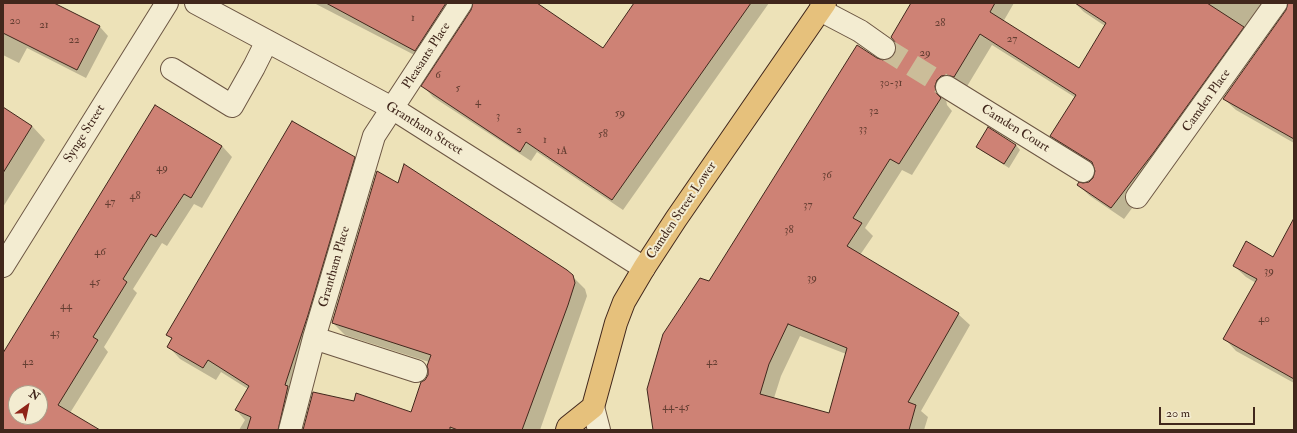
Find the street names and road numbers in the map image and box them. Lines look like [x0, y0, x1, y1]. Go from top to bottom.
street label: Pleasants Place [400, 20, 454, 92]
street label: Camden Place [1180, 67, 1234, 135]
street label: Grantham Street [382, 99, 466, 159]
street label: Synge Street [61, 102, 109, 166]
street label: Camden Court [978, 102, 1052, 156]
street label: Camden Street Lower [644, 159, 720, 263]
street label: Grantham Place [316, 225, 354, 309]

